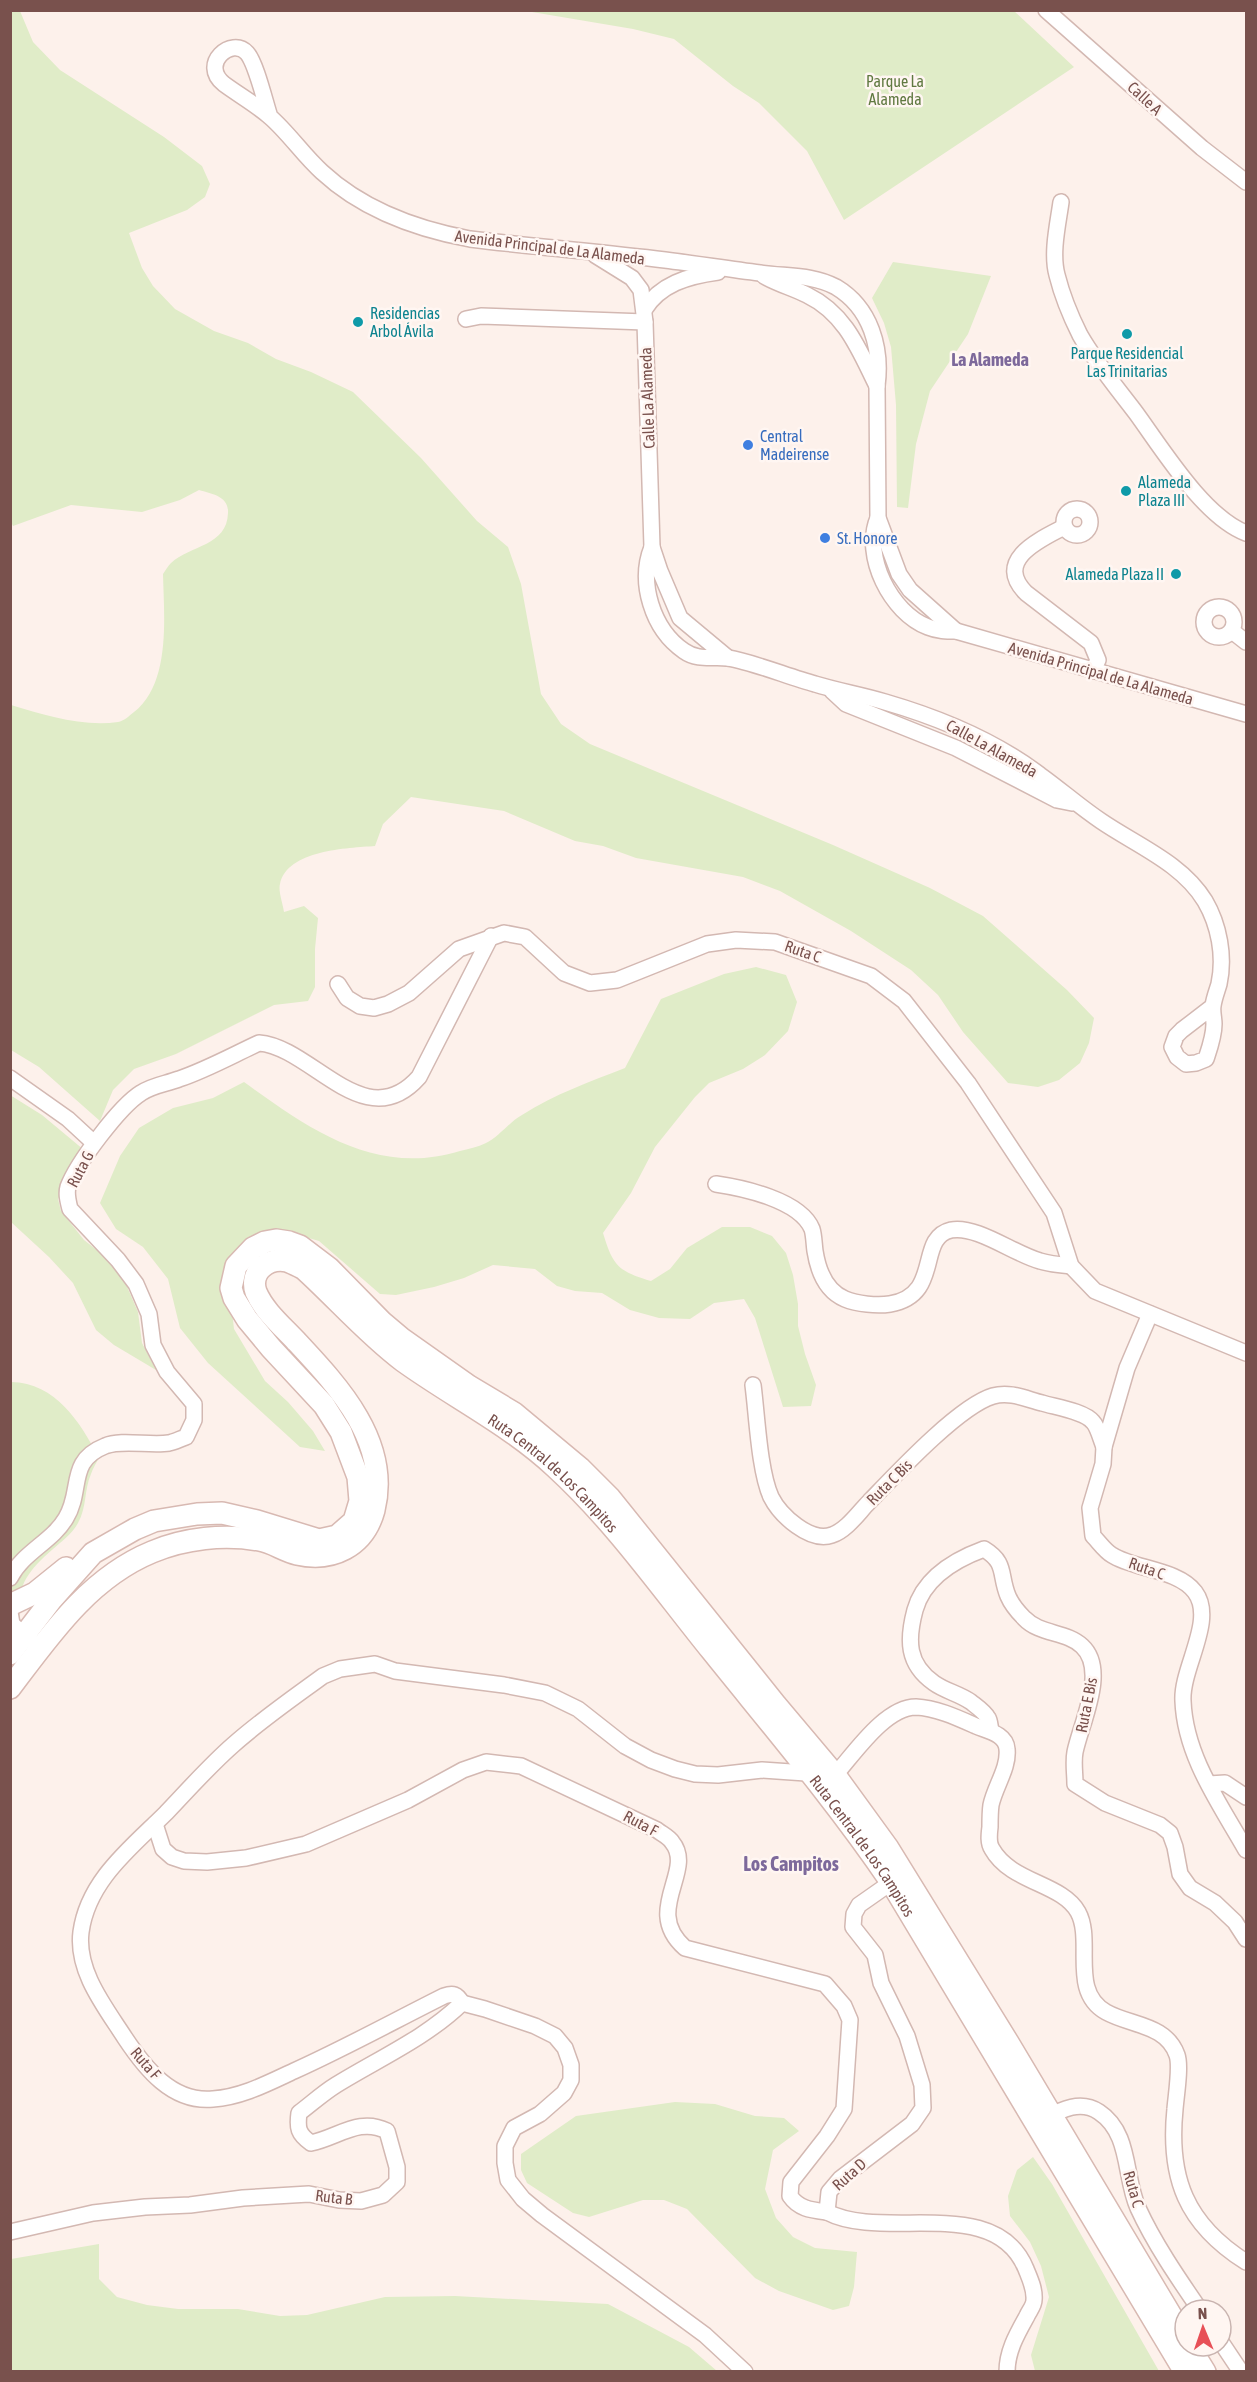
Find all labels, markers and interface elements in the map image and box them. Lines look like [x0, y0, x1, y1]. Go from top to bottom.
park label: Parque La Alameda [866, 72, 924, 108]
street label: Calle A [1124, 78, 1166, 118]
street label: Avenida Principal de La Alameda [454, 226, 646, 269]
place label: Residencias Arbol Ávila [370, 304, 440, 340]
marker: Residencias Arbol Ávila [351, 315, 365, 329]
marker: Parque Residencial Las Trinitarias [1120, 327, 1134, 341]
place label: Parque Residencial Las Trinitarias [1071, 344, 1184, 380]
street label: Calle La Alameda [636, 347, 658, 449]
district label: La Alameda [951, 349, 1029, 370]
place label: Central Madeirense [760, 427, 829, 463]
marker: Central Madeirense [741, 438, 755, 452]
place label: Alameda Plaza III [1138, 473, 1191, 509]
marker: Alameda Plaza III [1119, 484, 1133, 498]
place label: St. Honore [837, 529, 897, 547]
marker: St. Honore [818, 531, 832, 545]
place label: Alameda Plaza II [1065, 565, 1164, 583]
marker: Alameda Plaza II [1169, 567, 1183, 581]
street label: Avenida Principal de La Alameda [1006, 638, 1195, 709]
street label: Calle La Alameda [943, 716, 1041, 780]
street label: Ruta C [782, 936, 824, 966]
street label: Ruta G [63, 1148, 97, 1190]
street label: Ruta Central de Los Campitos [485, 1410, 622, 1536]
street label: Ruta C Bis [863, 1455, 916, 1508]
street label: Ruta C [1126, 1553, 1168, 1583]
street label: Ruta E Bis [1072, 1676, 1100, 1734]
street label: Ruta Central de Los Campitos [806, 1772, 919, 1920]
street label: Ruta F [621, 1807, 662, 1840]
district label: Los Campitos [743, 1852, 839, 1875]
street label: Ruta F [127, 2043, 165, 2083]
street label: Ruta D [829, 2154, 870, 2194]
street label: Ruta C [1120, 2169, 1148, 2209]
street label: Ruta B [314, 2186, 354, 2208]
north arrow [1173, 2298, 1233, 2358]
text: N [1197, 2304, 1208, 2322]

